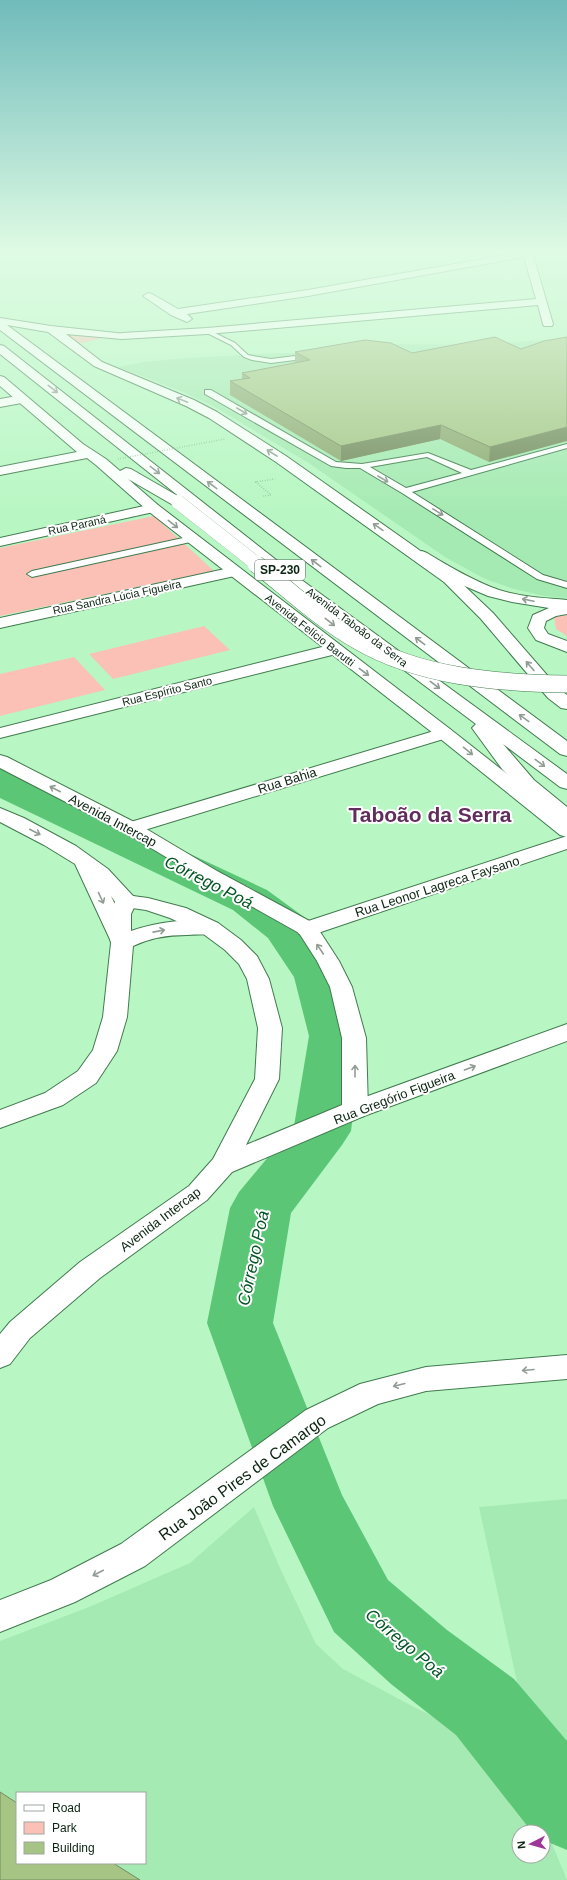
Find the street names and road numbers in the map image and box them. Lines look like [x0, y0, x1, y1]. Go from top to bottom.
street label: Rua Paraná [47, 513, 108, 537]
road number: SP-230 [255, 560, 305, 580]
street label: Rua Sandra Lúcia Figueira [52, 577, 183, 616]
street label: Avenida Taboão da Serra [304, 585, 411, 670]
street label: Avenida Felício Barutti [263, 591, 357, 669]
street label: Rua Espírito Santo [121, 674, 213, 708]
street label: Rua Bahia [256, 764, 319, 797]
street label: Avenida Intercap [66, 791, 159, 850]
street label: Rua Leonor Lagreca Faysano [353, 853, 521, 920]
street label: Rua Gregório Figueira [331, 1067, 458, 1128]
street label: Avenida Intercap [117, 1184, 204, 1255]
street label: Rua João Pires de Camargo [156, 1411, 329, 1544]

